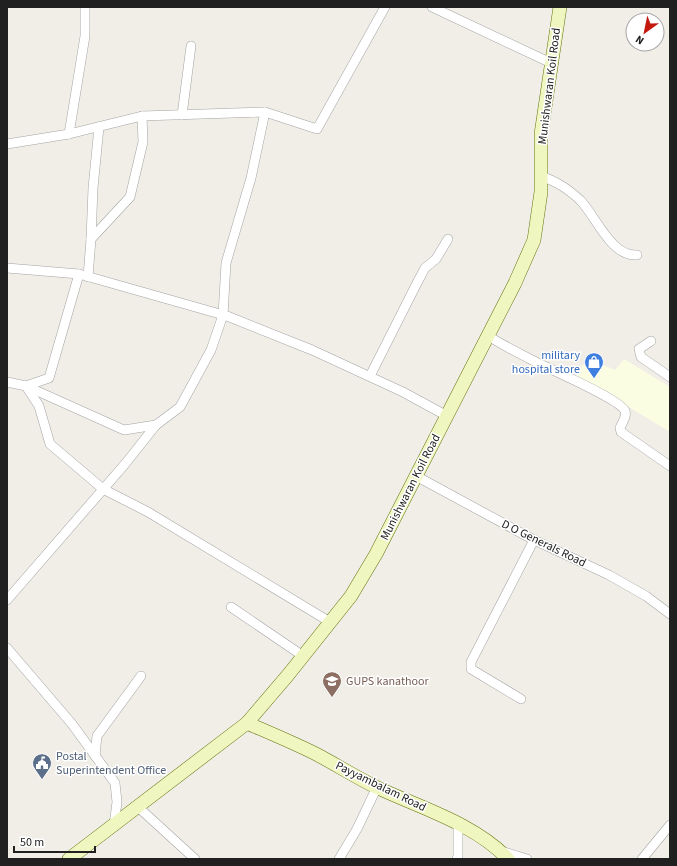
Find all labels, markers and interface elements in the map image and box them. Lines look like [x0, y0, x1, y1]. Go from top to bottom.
north arrow [625, 12, 665, 52]
street label: Munishwaran Koil Road [534, 27, 565, 145]
text: N [633, 32, 647, 48]
place label: military hospital store [512, 347, 580, 378]
shop icon: military hospital store [583, 351, 605, 379]
street label: Munishwaran Koil Road [376, 431, 445, 543]
street label: D O Generals Road [499, 516, 589, 571]
school or university icon: GUPS kanathoor [321, 670, 343, 698]
place label: GUPS kanathoor [346, 673, 430, 690]
place label: Postal Superintendent Office [56, 748, 166, 779]
public building icon: Postal Superintendent Office [31, 752, 53, 780]
street label: Payyambalam Road [333, 757, 429, 816]
scale bar [14, 828, 95, 854]
text: 50 m [20, 834, 44, 851]

